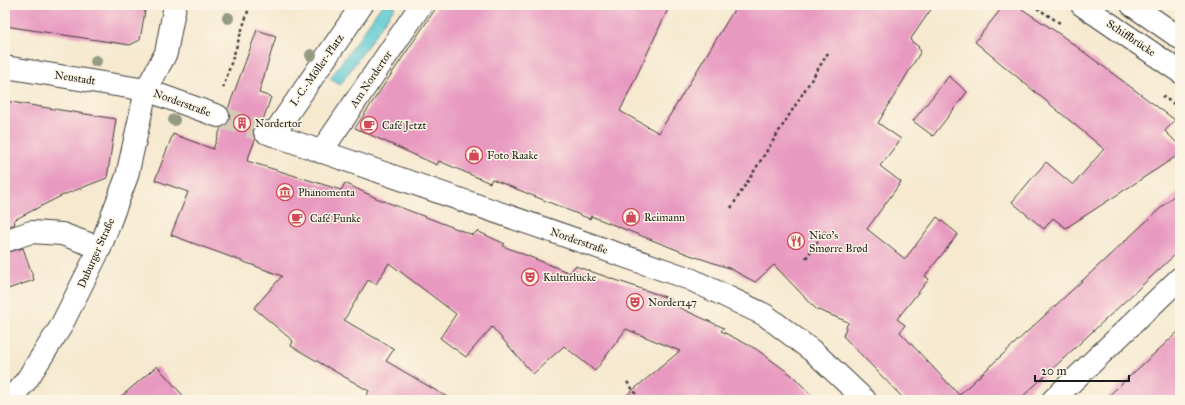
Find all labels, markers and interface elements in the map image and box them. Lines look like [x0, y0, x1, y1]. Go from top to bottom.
street label: Schiffbrücke [1104, 17, 1158, 59]
street label: I.-C.-Möller-Platz [287, 32, 347, 108]
street label: Am Nordertor [347, 47, 395, 111]
street label: Neustadt [53, 68, 97, 88]
street label: Norderstraße [152, 87, 213, 120]
building icon: Nordertor [232, 113, 252, 133]
cafe icon: Café Jetzt [359, 115, 379, 135]
place label: Nordertor [255, 117, 303, 130]
place label: Café Jetzt [382, 119, 427, 133]
shop icon: Foto Raake [464, 145, 484, 165]
place label: Foto Raake [487, 149, 539, 162]
museum icon: Phänomenta [275, 182, 295, 202]
place label: Phänomenta [298, 186, 355, 199]
shop icon: Reimann [621, 207, 641, 227]
cafe icon: Café Funke [287, 208, 307, 228]
place label: Reimann [644, 211, 685, 224]
place label: Café Funke [310, 212, 362, 225]
street label: Duburger Straße [75, 216, 117, 290]
street label: Norderstraße [549, 225, 610, 257]
place label: Nico's Smørre Brød [809, 229, 868, 255]
restaurant icon: Nico's Smørre Brød [786, 231, 806, 251]
theatre icon: Kulturlücke [520, 267, 540, 287]
place label: Kulturlücke [543, 271, 597, 284]
theatre icon: Norder147 [625, 292, 645, 312]
place label: Norder147 [648, 296, 697, 309]
scale bar [1035, 357, 1129, 383]
text: 20 m [1041, 364, 1067, 378]

